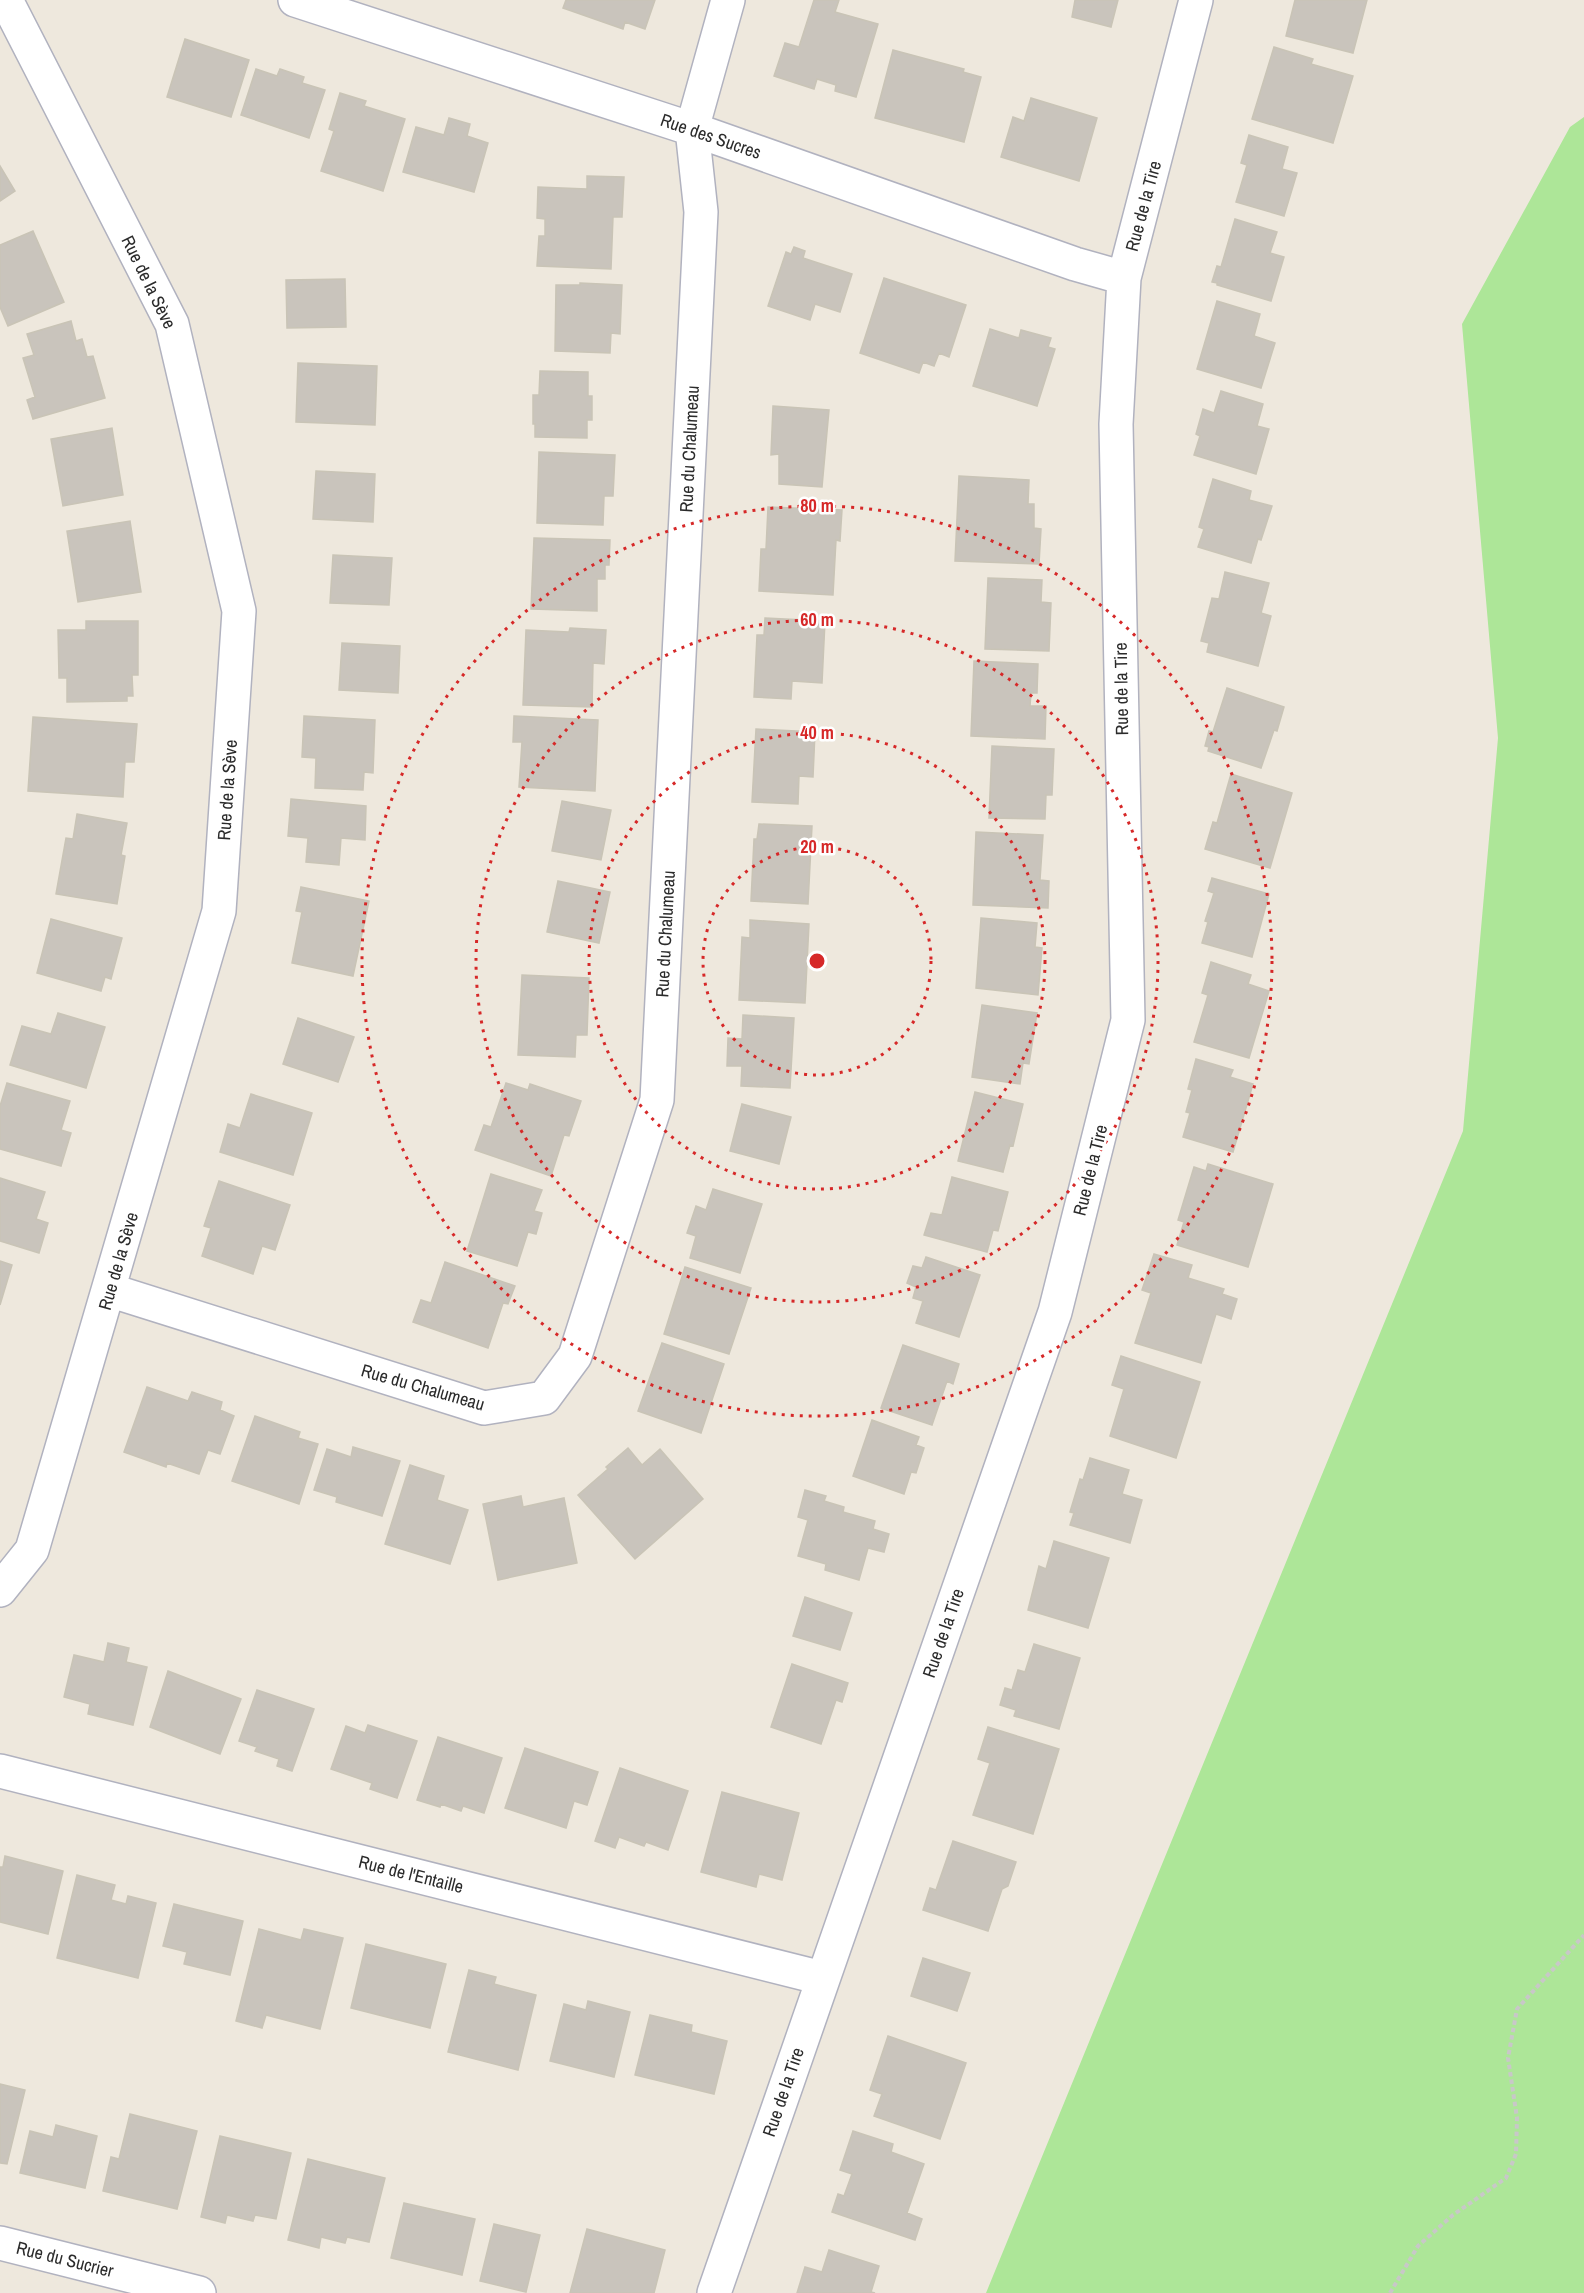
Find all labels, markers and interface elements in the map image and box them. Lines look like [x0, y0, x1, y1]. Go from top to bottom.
street label: Rue des Sucres [657, 107, 765, 165]
street label: Rue de la Tire [1119, 158, 1167, 254]
street label: Rue de la Sève [116, 231, 182, 333]
street label: Rue du Chalumeau [673, 385, 705, 513]
text: 80 m [800, 493, 834, 518]
text: 60 m [800, 607, 834, 632]
street label: Rue de la Tire [1108, 642, 1134, 736]
text: 40 m [800, 720, 834, 745]
street label: Rue de la Sève [211, 739, 243, 841]
text: 20 m [800, 834, 834, 859]
street label: Rue du Chalumeau [649, 870, 681, 998]
centre of rings [807, 951, 827, 971]
street label: Rue de la Tire [1067, 1122, 1113, 1218]
street label: Rue de la Sève [92, 1209, 144, 1313]
street label: Rue du Chalumeau [358, 1357, 488, 1417]
street label: Rue de la Tire [916, 1585, 970, 1681]
street label: Rue de l'Entaille [356, 1849, 466, 1899]
street label: Rue de la Tire [756, 2044, 810, 2140]
street label: Rue du Sucrier [14, 2235, 116, 2283]

